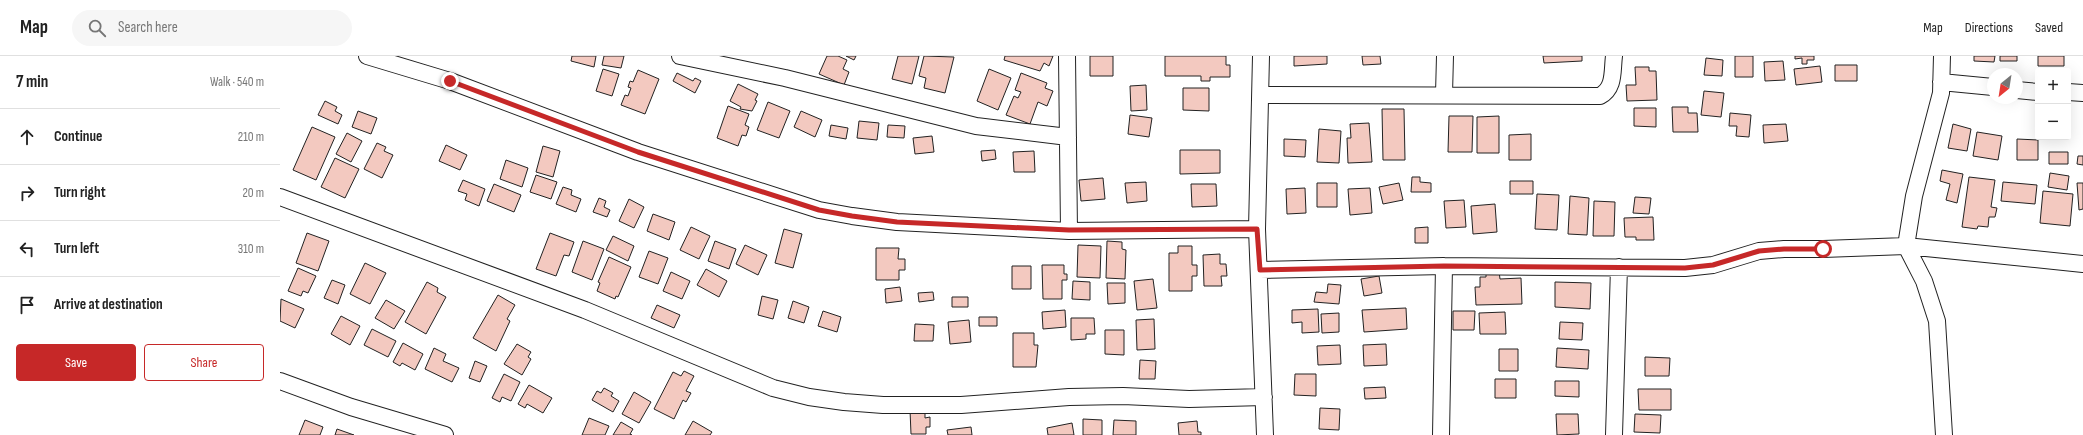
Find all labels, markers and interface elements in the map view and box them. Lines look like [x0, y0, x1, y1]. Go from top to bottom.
search box [72, 10, 352, 46]
text: Map [20, 16, 48, 39]
icon: search [86, 17, 108, 39]
text: Search here [118, 18, 178, 37]
text: Map [1923, 19, 1943, 36]
text: Directions [1965, 19, 2013, 36]
text: Saved [2035, 19, 2063, 36]
north arrow [1987, 68, 2023, 104]
map controls [2035, 68, 2071, 140]
button: + [2035, 68, 2071, 104]
text: 7 min [16, 72, 48, 92]
route end [441, 72, 459, 90]
text: Walk · 540 m [210, 74, 264, 90]
button: − [2035, 104, 2071, 140]
icon: ahead [16, 126, 38, 148]
text: Continue [54, 127, 103, 146]
text: 210 m [238, 129, 264, 145]
icon: right [16, 182, 38, 204]
text: Turn right [54, 183, 106, 202]
text: 20 m [242, 185, 264, 201]
icon: left [16, 238, 38, 260]
text: Turn left [54, 239, 99, 258]
route start [1814, 240, 1832, 258]
text: 310 m [238, 241, 264, 257]
icon: arrive [16, 294, 38, 316]
text: Arrive at destination [54, 295, 163, 314]
button: Save [16, 344, 136, 381]
button: Share [144, 344, 264, 381]

